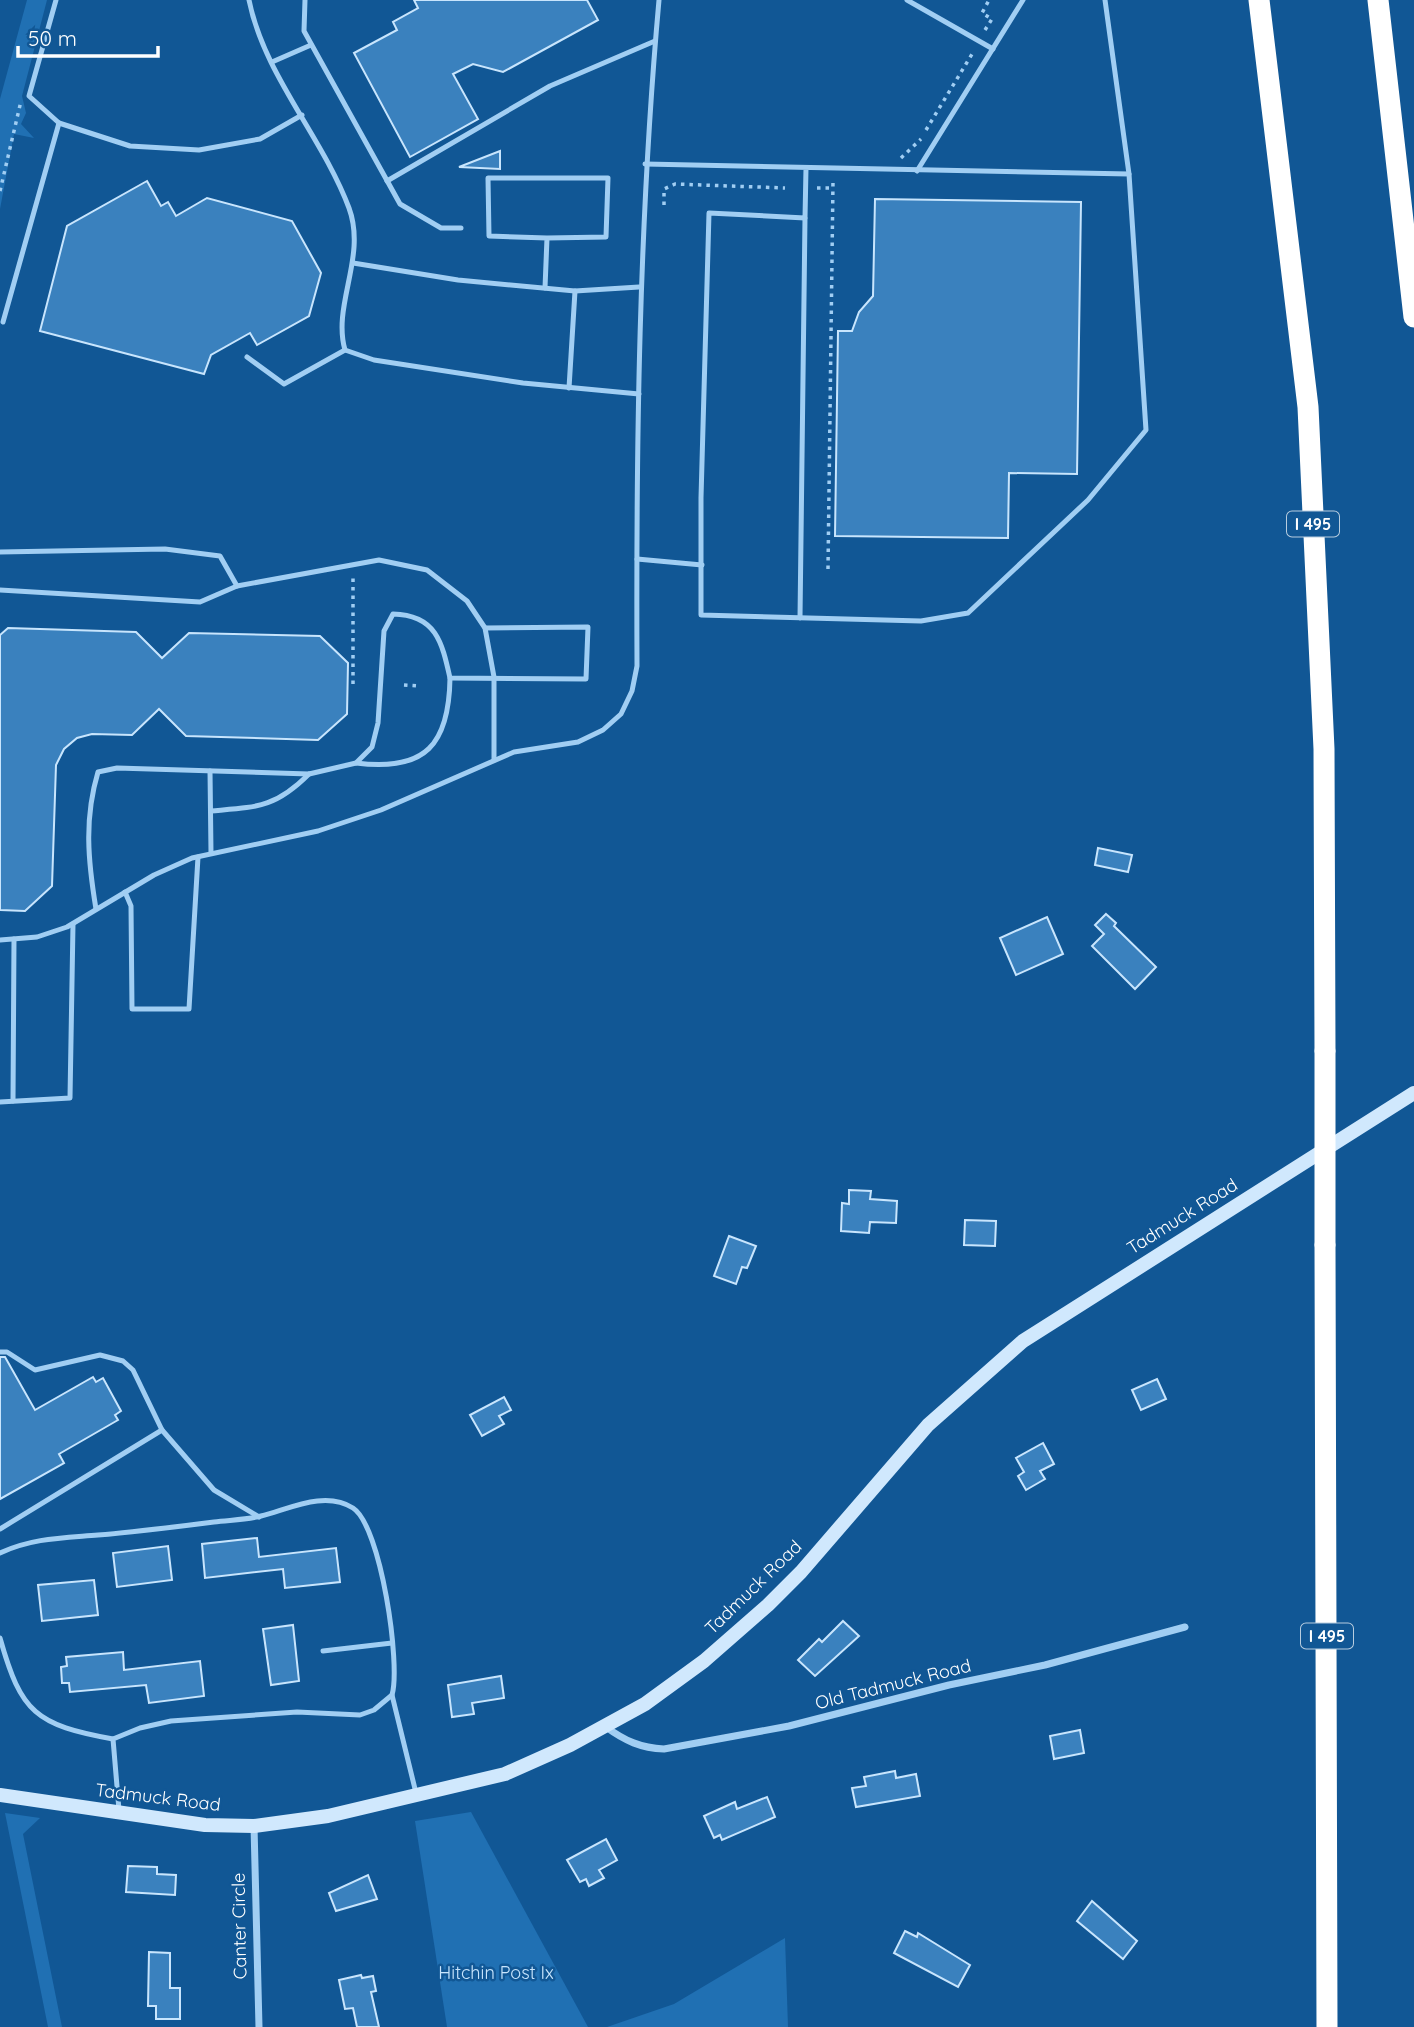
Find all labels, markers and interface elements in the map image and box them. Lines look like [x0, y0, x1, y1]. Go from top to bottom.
scale bar [18, 14, 158, 58]
text: 50 m [28, 25, 77, 51]
road number: I 495 [1287, 512, 1339, 537]
street label: Tadmuck Road [1122, 1173, 1242, 1259]
street label: Tadmuck Road [700, 1535, 806, 1639]
road number: I 495 [1301, 1624, 1353, 1648]
street label: Old Tadmuck Road [813, 1654, 973, 1714]
street label: Tadmuck Road [94, 1778, 222, 1816]
street label: Canter Circle [227, 1872, 251, 1980]
park label: Hitchin Post Ix [438, 1961, 554, 1984]

